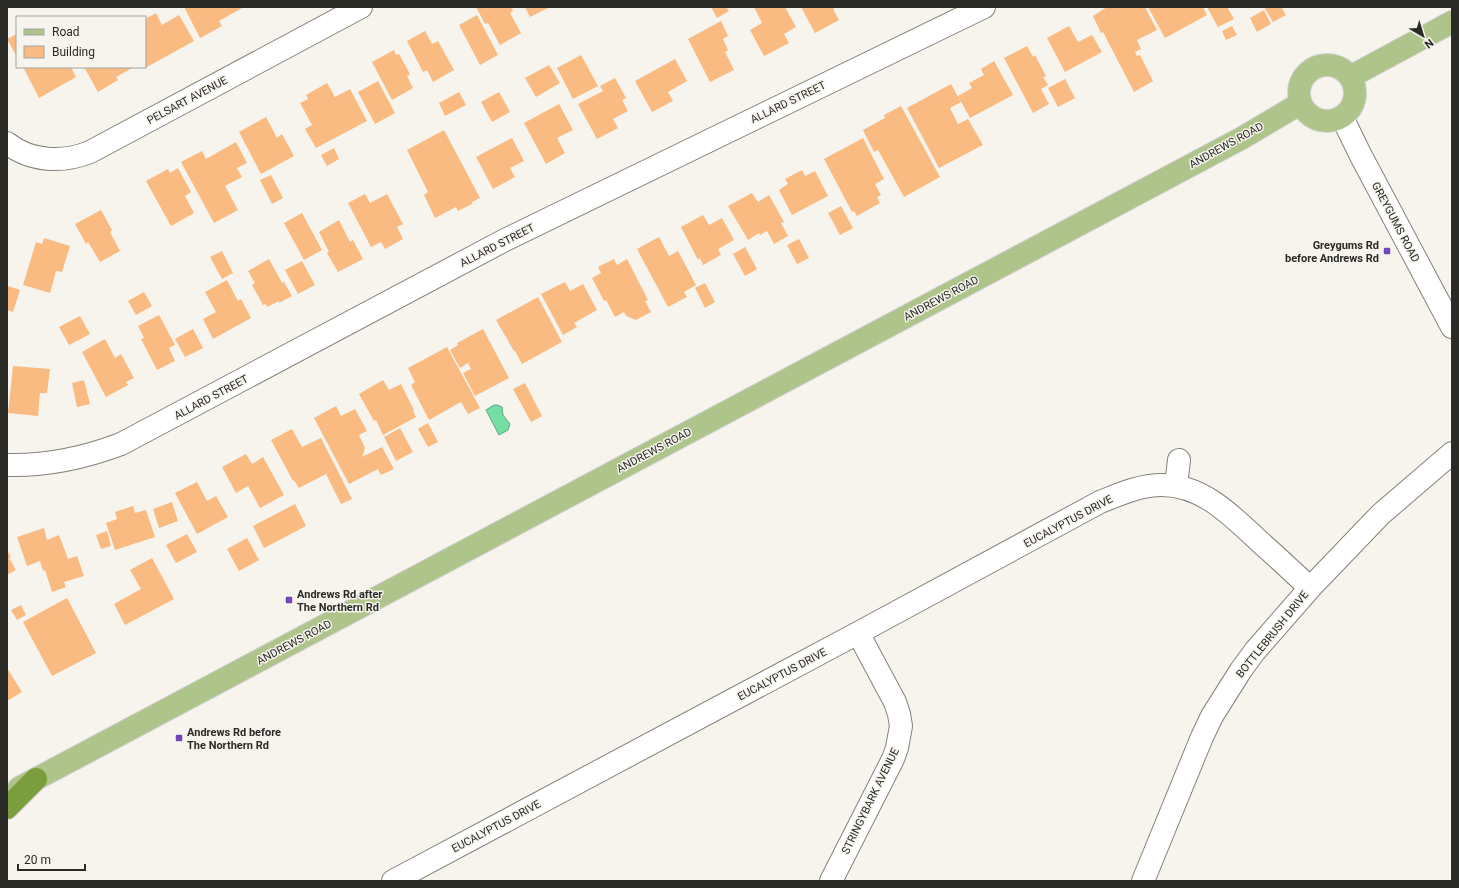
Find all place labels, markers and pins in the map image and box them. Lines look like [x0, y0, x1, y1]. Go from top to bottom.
place label: Greygums Rd before Andrews Rd [1285, 239, 1379, 265]
marker: Greygums Rd before Andrews Rd [1382, 246, 1392, 256]
place label: Andrews Rd after The Northern Rd [297, 588, 382, 614]
marker: Andrews Rd after The Northern Rd [284, 595, 294, 605]
place label: Andrews Rd before The Northern Rd [187, 726, 281, 752]
marker: Andrews Rd before The Northern Rd [174, 733, 184, 743]

